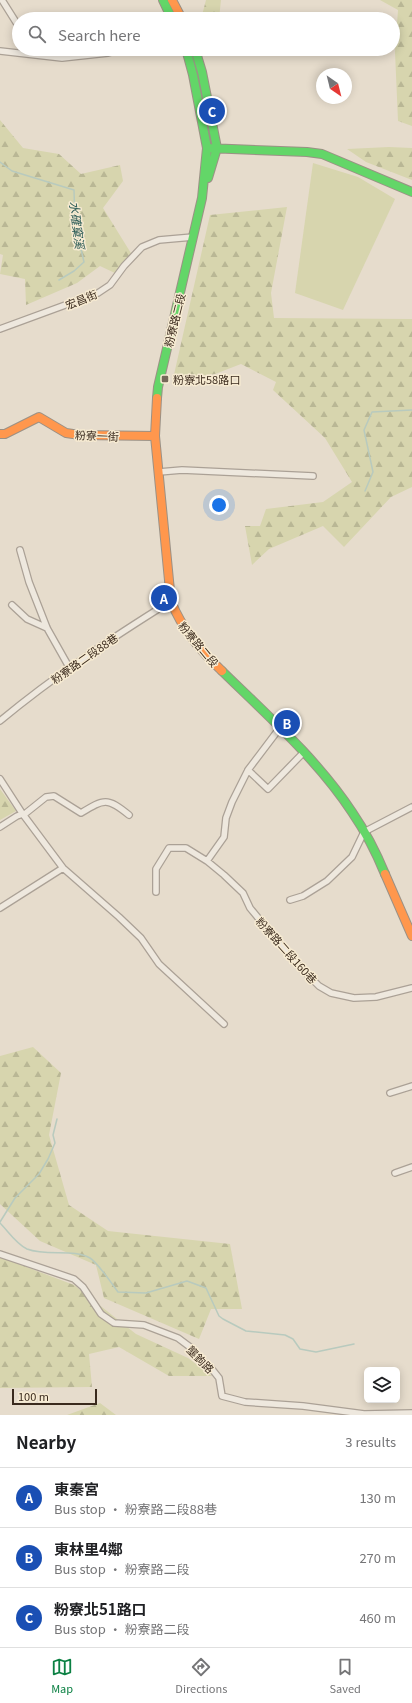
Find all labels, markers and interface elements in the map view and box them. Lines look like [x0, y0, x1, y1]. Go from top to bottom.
search box [12, 12, 400, 56]
icon: search [26, 23, 48, 45]
text: Search here [58, 24, 140, 45]
north arrow [316, 68, 352, 104]
pin: C [199, 96, 225, 126]
water label: 水確窠溪 [67, 200, 90, 252]
street label: 宏昌街 [63, 285, 99, 313]
street label: 粉寮路二段 [160, 291, 188, 349]
place label: 粉寮北58路口 [173, 371, 240, 387]
marker: 粉寮北58路口 [160, 374, 170, 384]
street label: 粉寮一街 [75, 426, 119, 444]
your location [209, 495, 229, 515]
pin: A [151, 583, 177, 613]
street label: 粉寮路二段 [175, 618, 223, 670]
street label: 粉寮路二段88巷 [47, 629, 121, 687]
pin: B [274, 708, 300, 738]
street label: 粉寮路二段160巷 [253, 913, 321, 987]
street label: 壟鉤路 [184, 1342, 218, 1376]
map controls [364, 1367, 400, 1403]
button: layers [364, 1367, 400, 1403]
scale bar [12, 1387, 97, 1406]
text: 100 m [18, 1388, 49, 1404]
text: Nearby [16, 1429, 76, 1454]
text: 3 results [345, 1432, 396, 1451]
text: 東秦宮 [54, 1478, 99, 1499]
text: A [25, 1488, 33, 1507]
text: 130 m [359, 1488, 396, 1507]
text: Bus stop · 粉寮路二段88巷 [54, 1499, 217, 1518]
text: 東林里4鄰 [54, 1538, 123, 1559]
text: B [25, 1548, 33, 1567]
text: 270 m [359, 1548, 396, 1567]
text: Bus stop · 粉寮路二段 [54, 1559, 190, 1578]
text: 粉寮北51路口 [54, 1598, 147, 1619]
text: C [25, 1608, 33, 1627]
text: 460 m [359, 1608, 396, 1627]
text: Bus stop · 粉寮路二段 [54, 1619, 190, 1638]
tab: Map [51, 1656, 73, 1696]
tab: Directions [175, 1656, 227, 1696]
tab: Saved [330, 1656, 361, 1696]

